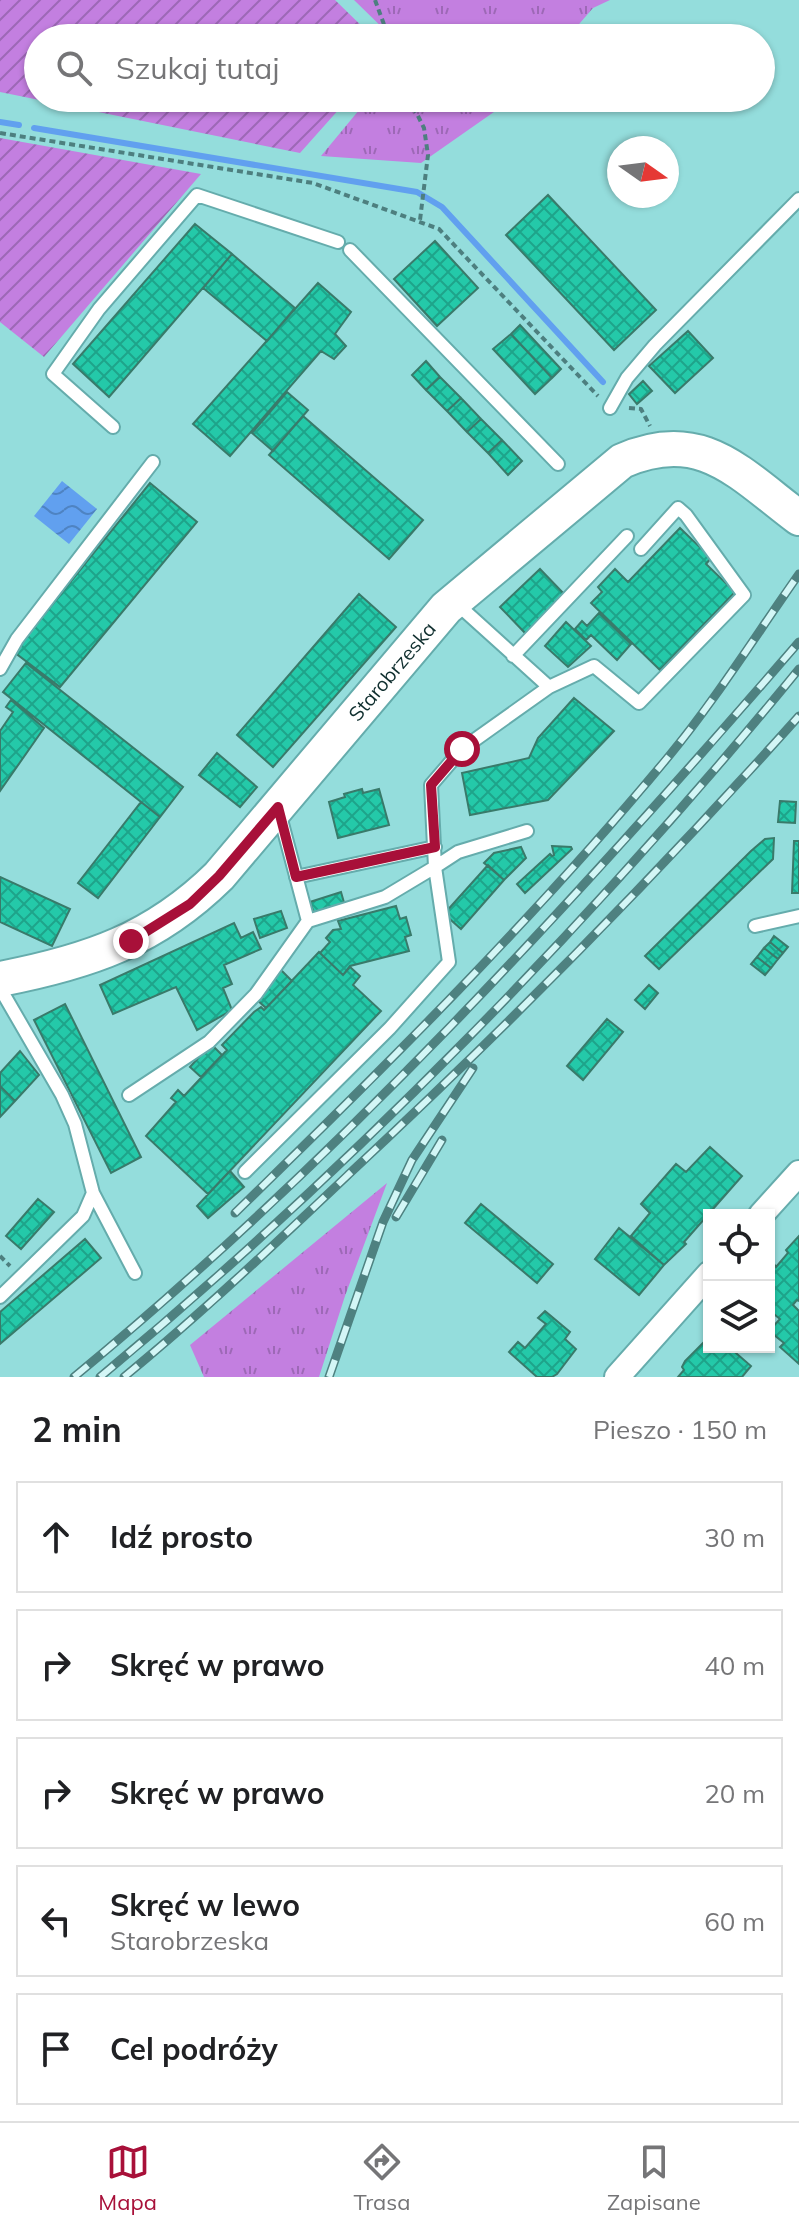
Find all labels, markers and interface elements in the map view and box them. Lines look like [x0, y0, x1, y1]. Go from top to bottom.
search box [24, 24, 775, 112]
icon: search [52, 46, 96, 90]
text: Szukaj tutaj [116, 49, 279, 87]
north arrow [607, 136, 679, 208]
street label: Starobrzeska [343, 616, 441, 726]
route start [444, 731, 480, 767]
route end [113, 923, 149, 959]
map controls [703, 1209, 775, 1353]
button: locate [703, 1209, 775, 1281]
button: layers [703, 1281, 775, 1353]
text: 2 min [32, 1408, 122, 1451]
text: Pieszo · 150 m [593, 1413, 767, 1446]
icon: ahead [34, 1515, 78, 1559]
text: Idź prosto [110, 1518, 253, 1556]
text: 30 m [704, 1521, 765, 1554]
icon: right [34, 1643, 78, 1687]
text: Skręć w prawo [110, 1646, 325, 1684]
text: 40 m [704, 1649, 765, 1682]
icon: right [34, 1771, 78, 1815]
text: Skręć w prawo [110, 1774, 325, 1812]
text: 20 m [704, 1777, 765, 1810]
text: Skręć w lewo [110, 1886, 300, 1924]
icon: left [34, 1899, 78, 1943]
text: 60 m [704, 1905, 765, 1938]
text: Starobrzeska [110, 1924, 269, 1957]
icon: arrive [34, 2027, 78, 2071]
text: Cel podróży [110, 2030, 278, 2068]
tab: Mapa [98, 2140, 157, 2216]
tab: Trasa [354, 2140, 410, 2216]
tab: Zapisane [607, 2140, 701, 2216]

